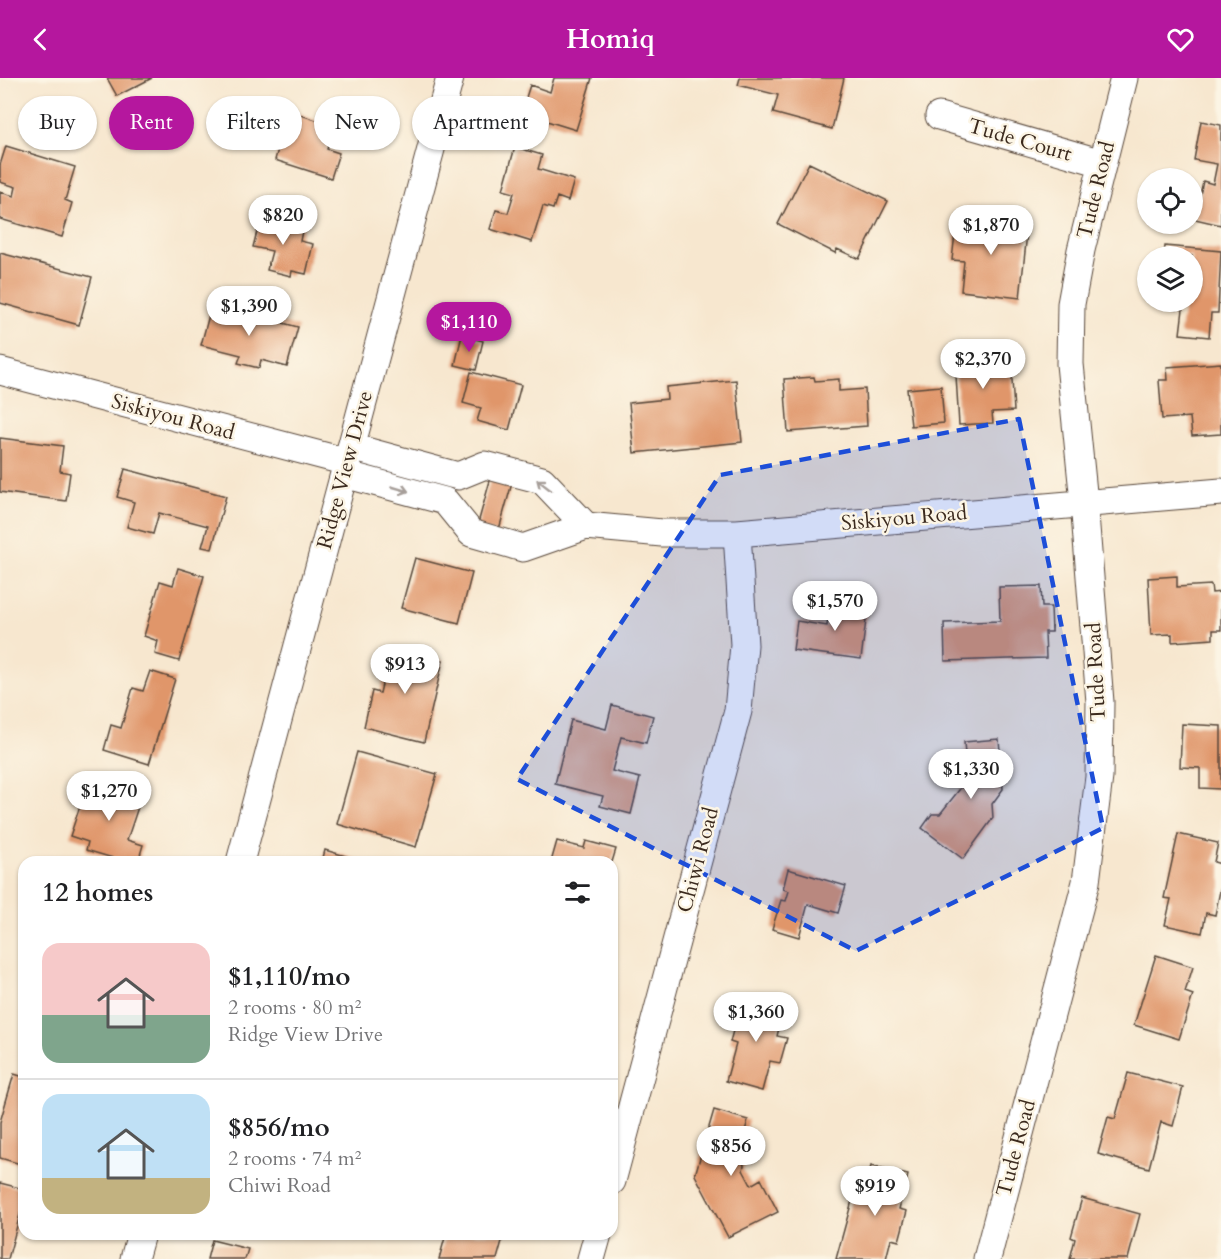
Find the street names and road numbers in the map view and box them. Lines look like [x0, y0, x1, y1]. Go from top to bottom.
street label: Tude Court [965, 111, 1076, 169]
street label: Tude Road [1070, 138, 1122, 242]
street label: Siskiyou Road [108, 387, 238, 447]
street label: Ridge View Drive [310, 388, 380, 552]
street label: Siskiyou Road [840, 498, 968, 538]
street label: Tude Road [1079, 622, 1113, 722]
street label: Chiwi Road [670, 804, 726, 916]
street label: Tude Road [989, 1096, 1043, 1200]

